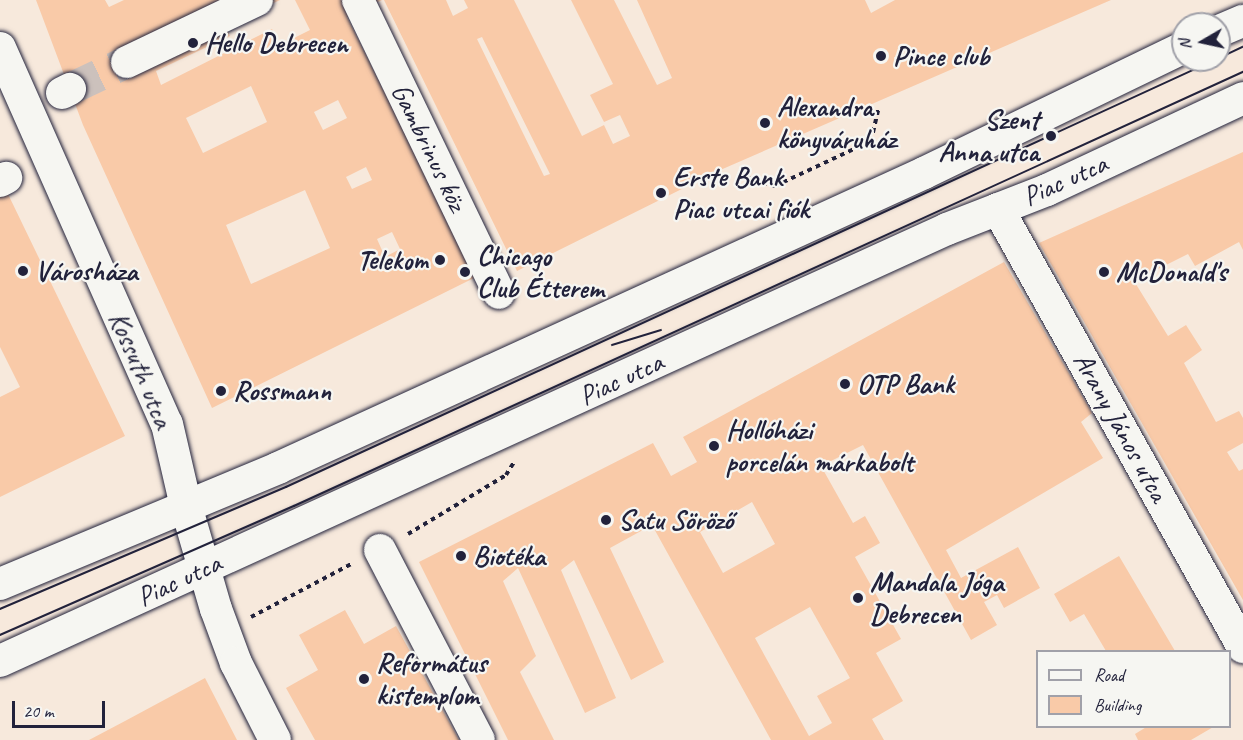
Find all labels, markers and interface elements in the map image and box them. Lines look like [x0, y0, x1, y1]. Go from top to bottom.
north arrow [1171, 12, 1231, 72]
place label: Hello Debrecen [205, 26, 348, 60]
marker: Hello Debrecen [186, 36, 200, 50]
text: N [1175, 38, 1196, 51]
place label: Pince club [893, 39, 989, 73]
marker: Pince club [874, 49, 888, 63]
street label: Gambrinus köz [384, 78, 474, 216]
place label: Alexandra könyváruház [777, 90, 896, 156]
place label: Szent Anna utca [939, 103, 1039, 169]
marker: Alexandra könyváruház [758, 116, 772, 130]
marker: Szent Anna utca [1044, 129, 1058, 143]
street label: Piac utca [1018, 147, 1112, 213]
place label: Erste Bank Piac utcai fiók [673, 160, 807, 226]
marker: Erste Bank Piac utcai fiók [654, 186, 668, 200]
place label: Chicago Club Étterem [477, 239, 604, 305]
place label: Telekom [357, 243, 428, 277]
marker: Telekom [433, 253, 447, 267]
place label: Városháza [35, 254, 137, 288]
place label: McDonald's [1116, 255, 1227, 289]
marker: Városháza [16, 264, 30, 278]
marker: Chicago Club Étterem [458, 265, 472, 279]
marker: McDonald's [1097, 265, 1111, 279]
street label: Kossuth utca [102, 307, 180, 433]
street label: Piac utca [574, 345, 668, 413]
street label: Arany János utca [1066, 347, 1176, 507]
place label: OTP Bank [857, 367, 954, 401]
place label: Rossmann [233, 374, 331, 408]
marker: OTP Bank [838, 377, 852, 391]
marker: Rossmann [214, 384, 228, 398]
place label: Hollóházi porcelán márkabolt [726, 413, 912, 479]
marker: Hollóházi porcelán márkabolt [707, 439, 721, 453]
place label: Satu Söröző [618, 503, 733, 537]
marker: Satu Söröző [599, 513, 613, 527]
place label: Biotéka [473, 539, 545, 573]
street label: Piac utca [132, 546, 226, 614]
marker: Biotéka [454, 549, 468, 563]
place label: Mandala Jóga Debrecen [870, 565, 1003, 631]
marker: Mandala Jóga Debrecen [851, 591, 865, 605]
place label: Református kistemplom [376, 646, 487, 712]
legend [1036, 650, 1231, 728]
text: Road [1094, 664, 1124, 686]
marker: Református kistemplom [357, 672, 371, 686]
scale bar [15, 689, 108, 727]
text: Building [1094, 694, 1141, 716]
text: 20 m [23, 700, 54, 722]

